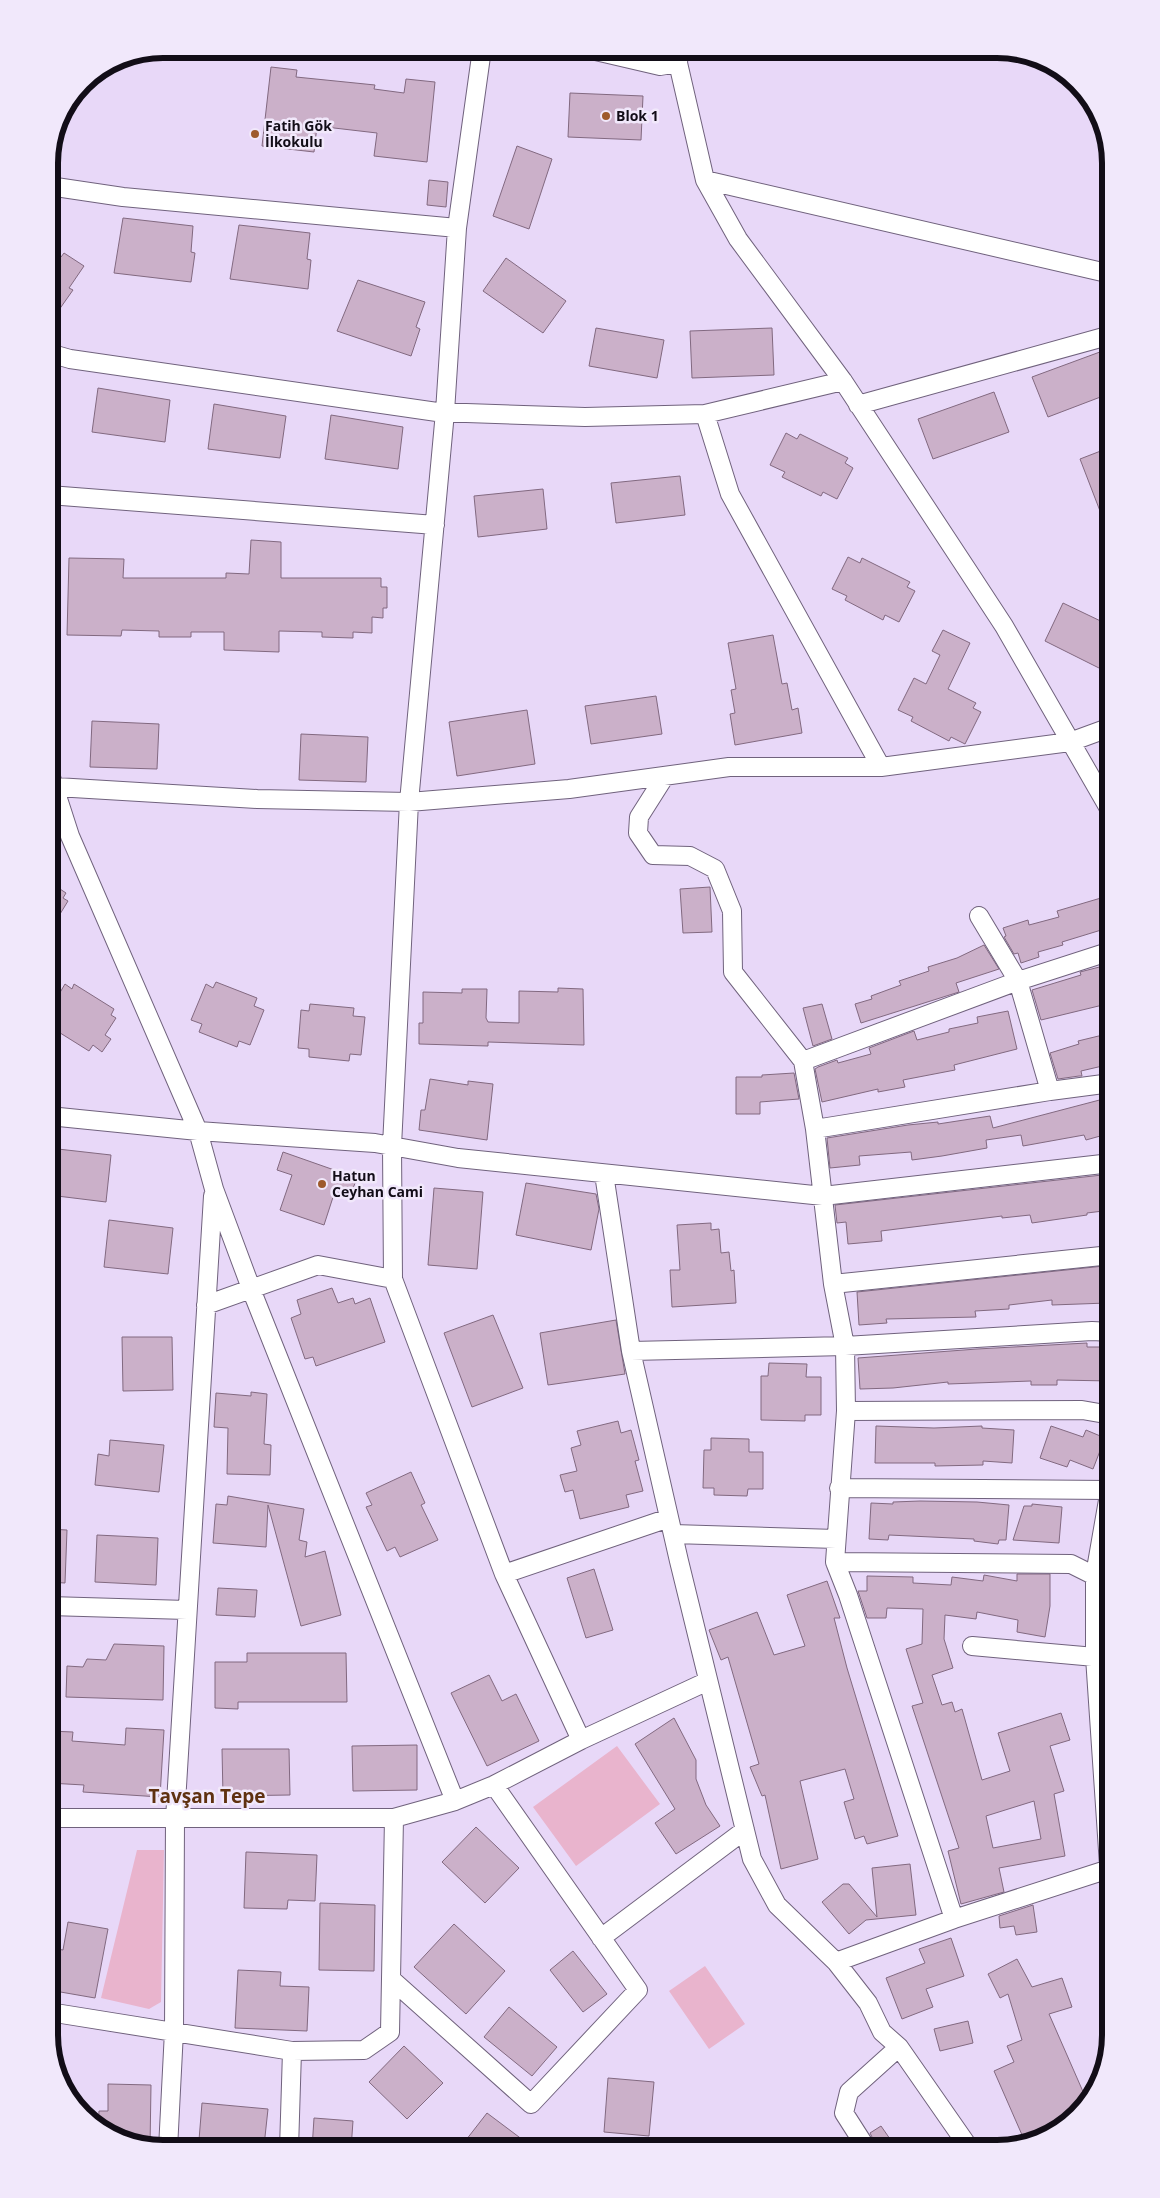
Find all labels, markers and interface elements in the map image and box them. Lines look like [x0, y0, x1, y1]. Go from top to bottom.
place label: Blok 1 [616, 106, 659, 125]
marker: Blok 1 [600, 110, 612, 122]
place label: Fatih Gök İlkokulu [265, 116, 332, 151]
marker: Fatih Gök İlkokulu [249, 128, 261, 140]
place label: Hatun Ceyhan Cami [332, 1166, 423, 1201]
marker: Hatun Ceyhan Cami [316, 1178, 328, 1190]
district label: Tavşan Tepe [148, 1783, 266, 1809]

